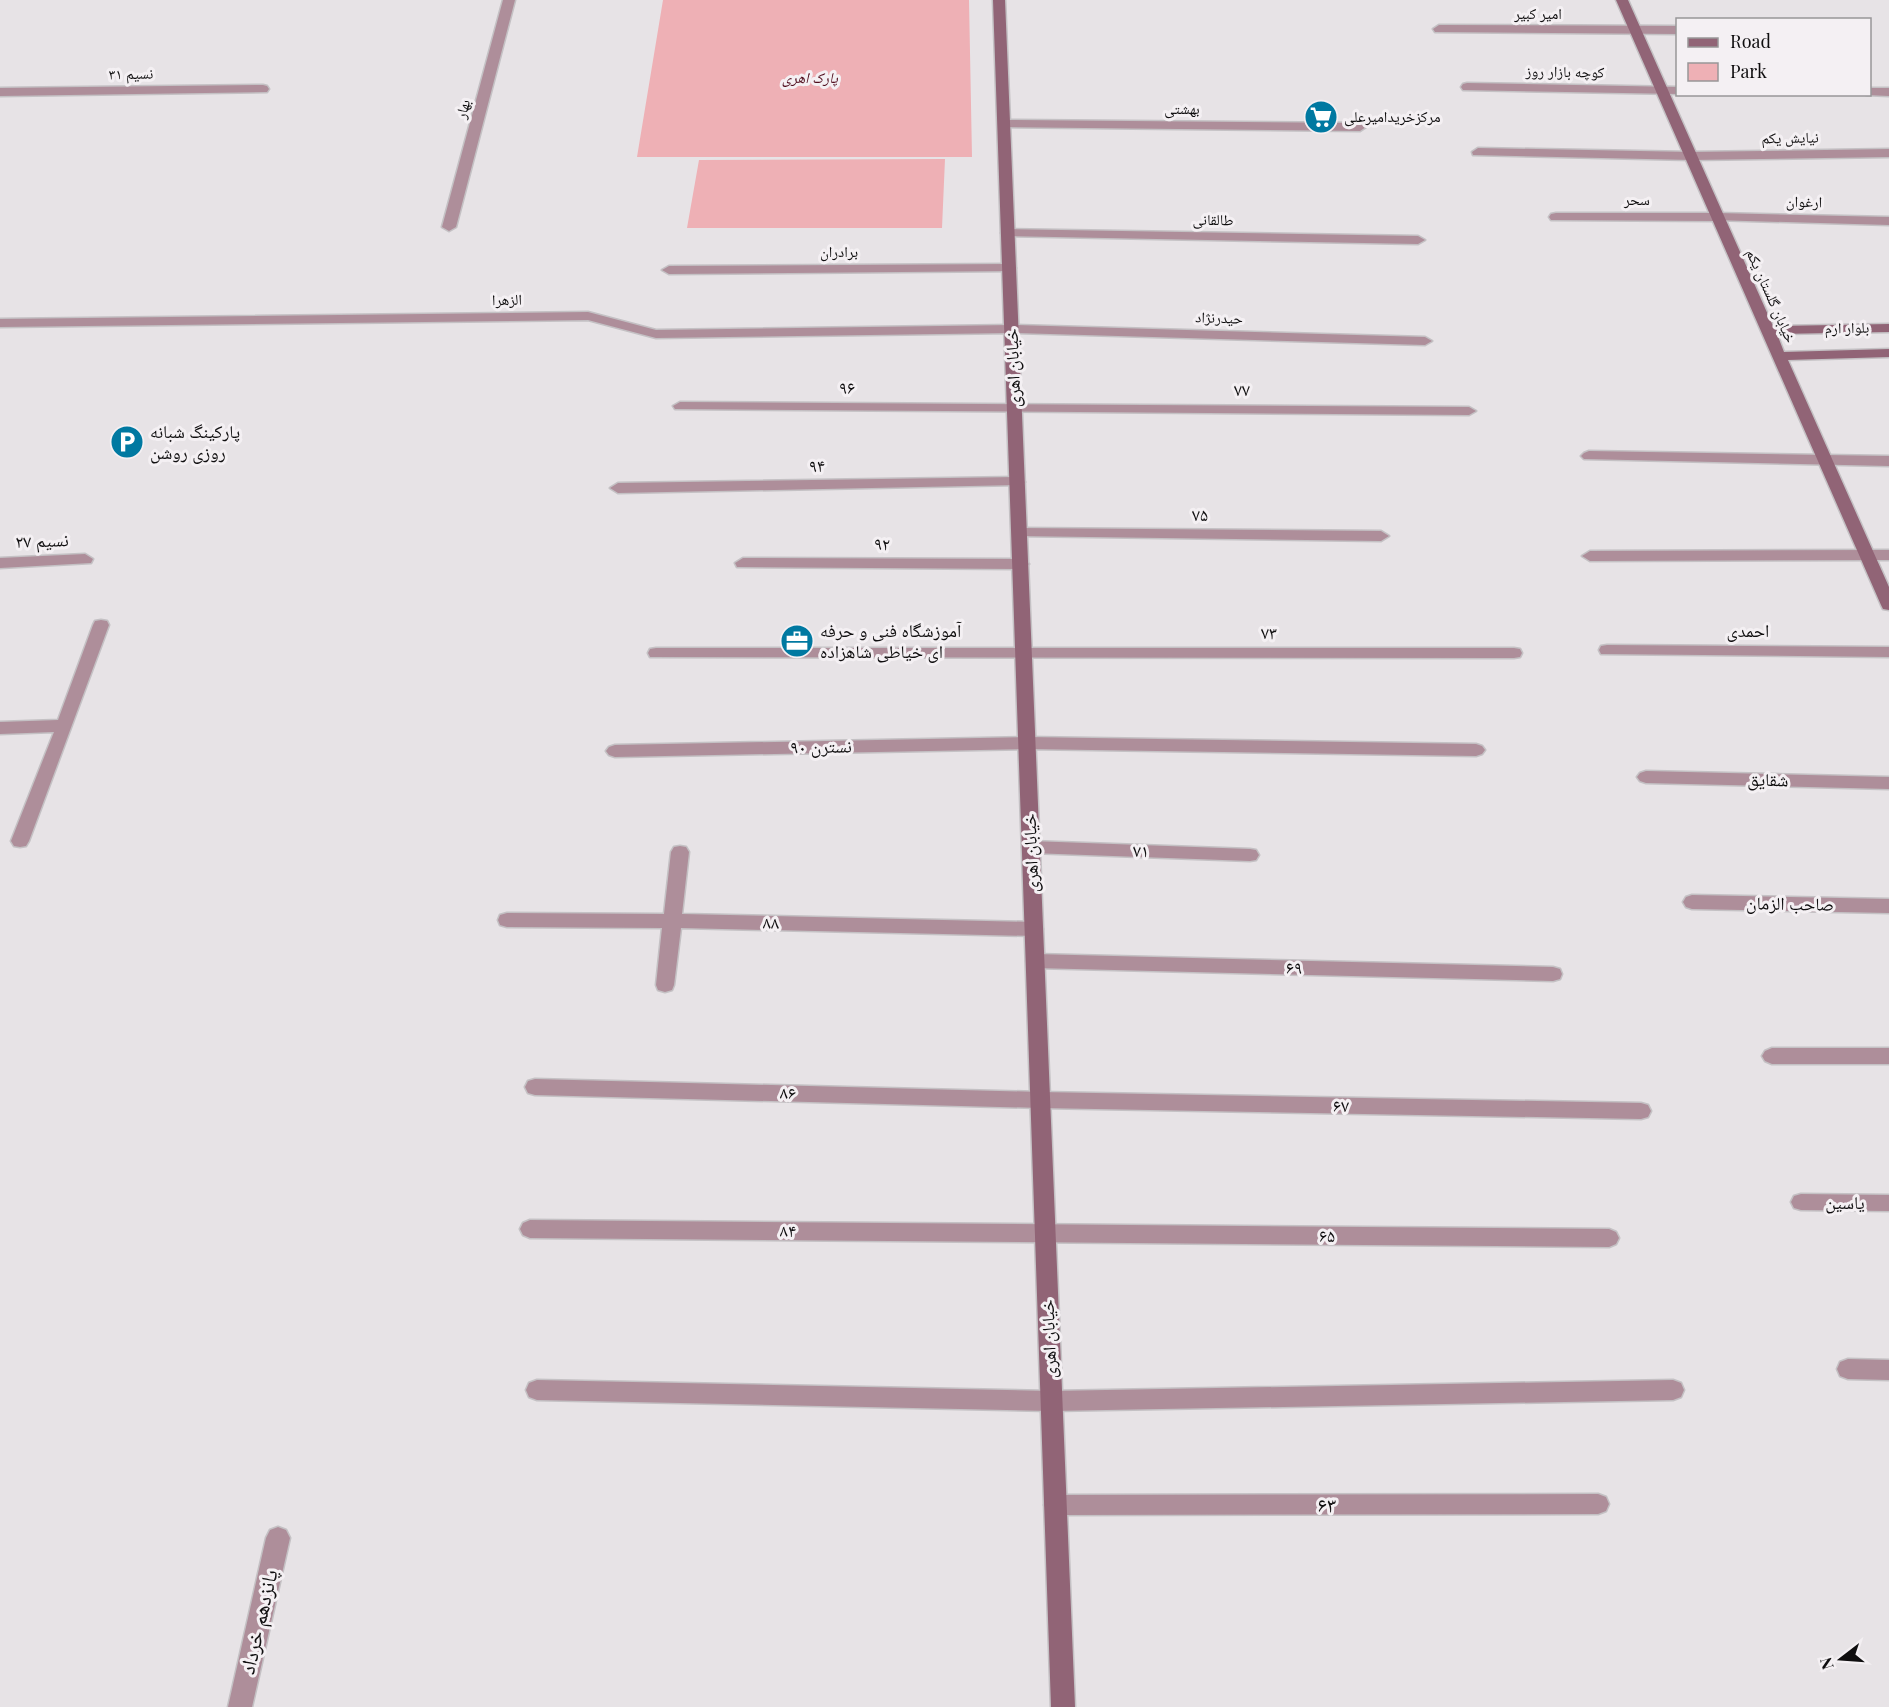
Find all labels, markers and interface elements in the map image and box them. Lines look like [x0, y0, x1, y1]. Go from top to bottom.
street label: امیر کبیر [1513, 3, 1562, 23]
legend [1676, 18, 1871, 96]
text: Road [1730, 29, 1771, 53]
text: Park [1730, 59, 1767, 83]
street label: کوچه بازار روز [1524, 60, 1605, 82]
street label: نسیم ۳۱ [108, 63, 153, 84]
park label: پارک اهری [782, 67, 839, 87]
street label: بهار [450, 97, 474, 122]
street label: بهشتی [1164, 98, 1200, 119]
supermarket icon: مرکزخریدامیرعلی [1303, 99, 1339, 135]
place label: مرکزخریدامیرعلی [1344, 106, 1441, 127]
street label: نیایش یکم [1761, 127, 1819, 148]
street label: سحر [1623, 189, 1650, 209]
street label: ارغوان [1786, 191, 1822, 212]
street label: طالقانی [1192, 209, 1234, 230]
street label: برادران [820, 241, 858, 262]
street label: خیابان گلستان یکم [1741, 246, 1802, 346]
street label: الزهرا [492, 289, 522, 309]
street label: حیدرنژاد [1195, 306, 1244, 328]
street label: بلوار ارم [1824, 317, 1869, 338]
street label: خیابان اهری [999, 328, 1025, 408]
street label: ۹۶ [839, 375, 855, 399]
street label: ۷۷ [1234, 377, 1250, 401]
place label: پارکینگ شبانه روزی روشن [150, 419, 240, 464]
parking icon: پارکینگ شبانه روزی روشن [109, 424, 145, 460]
street label: ۹۴ [809, 453, 825, 477]
street label: ۷۵ [1192, 502, 1208, 526]
street label: نسیم ۲۷ [15, 527, 69, 554]
street label: ۹۲ [874, 531, 890, 555]
place label: آموزشگاه فنی و حرفه ای خیاطی شاهزاده [820, 618, 962, 663]
street label: احمدی [1727, 618, 1769, 642]
street label: ۷۳ [1261, 620, 1277, 644]
office icon: آموزشگاه فنی و حرفه ای خیاطی شاهزاده [779, 623, 815, 659]
street label: نسترن ۹۰ [790, 733, 852, 759]
street label: شقایق [1747, 767, 1789, 791]
street label: خیابان اهری [1017, 813, 1043, 893]
street label: ۷۱ [1133, 838, 1150, 862]
street label: صاحب الزمان [1746, 890, 1834, 916]
street label: ۸۸ [763, 910, 779, 934]
street label: ۶۹ [1286, 955, 1302, 979]
street label: ۸۶ [780, 1080, 797, 1104]
street label: ۶۷ [1333, 1093, 1349, 1117]
street label: یاسین [1825, 1190, 1865, 1214]
street label: ۸۴ [780, 1218, 796, 1242]
street label: ۶۵ [1319, 1223, 1335, 1247]
street label: خیابان اهری [1035, 1299, 1061, 1379]
street label: ۶۳ [1318, 1489, 1336, 1517]
street label: پانزدهم خرداد [231, 1566, 285, 1677]
north arrow [1811, 1629, 1871, 1689]
text: N [1814, 1655, 1838, 1672]

